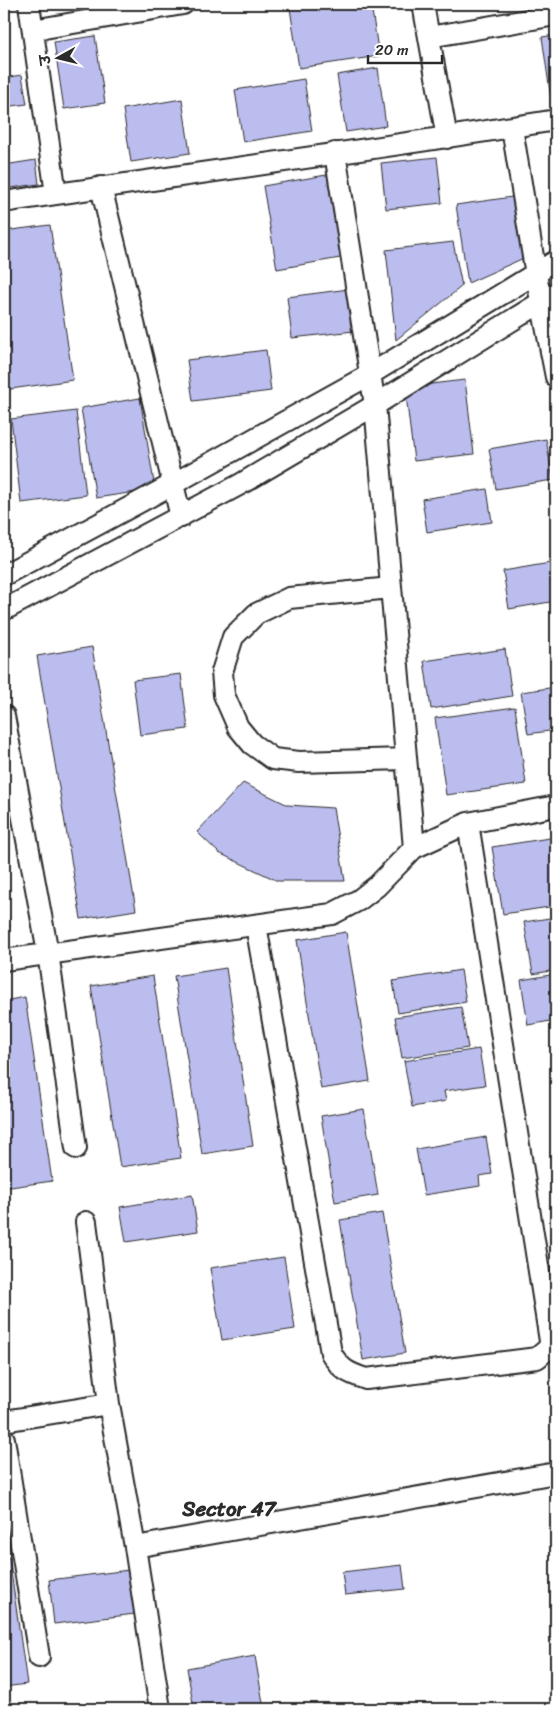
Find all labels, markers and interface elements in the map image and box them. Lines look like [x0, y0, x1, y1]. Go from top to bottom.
north arrow [32, 32, 82, 82]
scale bar [368, 32, 441, 64]
text: 20 m [375, 37, 409, 63]
text: उ [32, 52, 59, 68]
district label: Sector 47 [181, 1490, 278, 1528]

